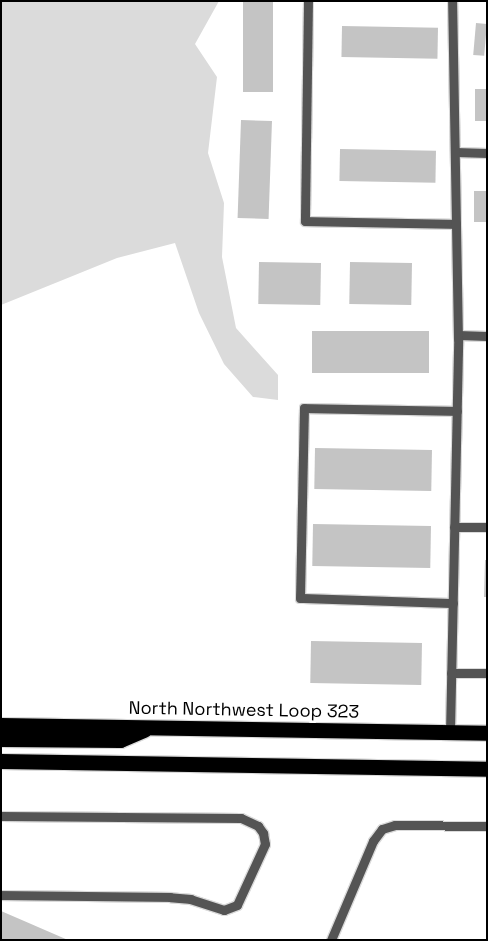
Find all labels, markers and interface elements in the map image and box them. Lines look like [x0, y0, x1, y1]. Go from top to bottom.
street label: North Northwest Loop 323 [128, 697, 360, 723]

